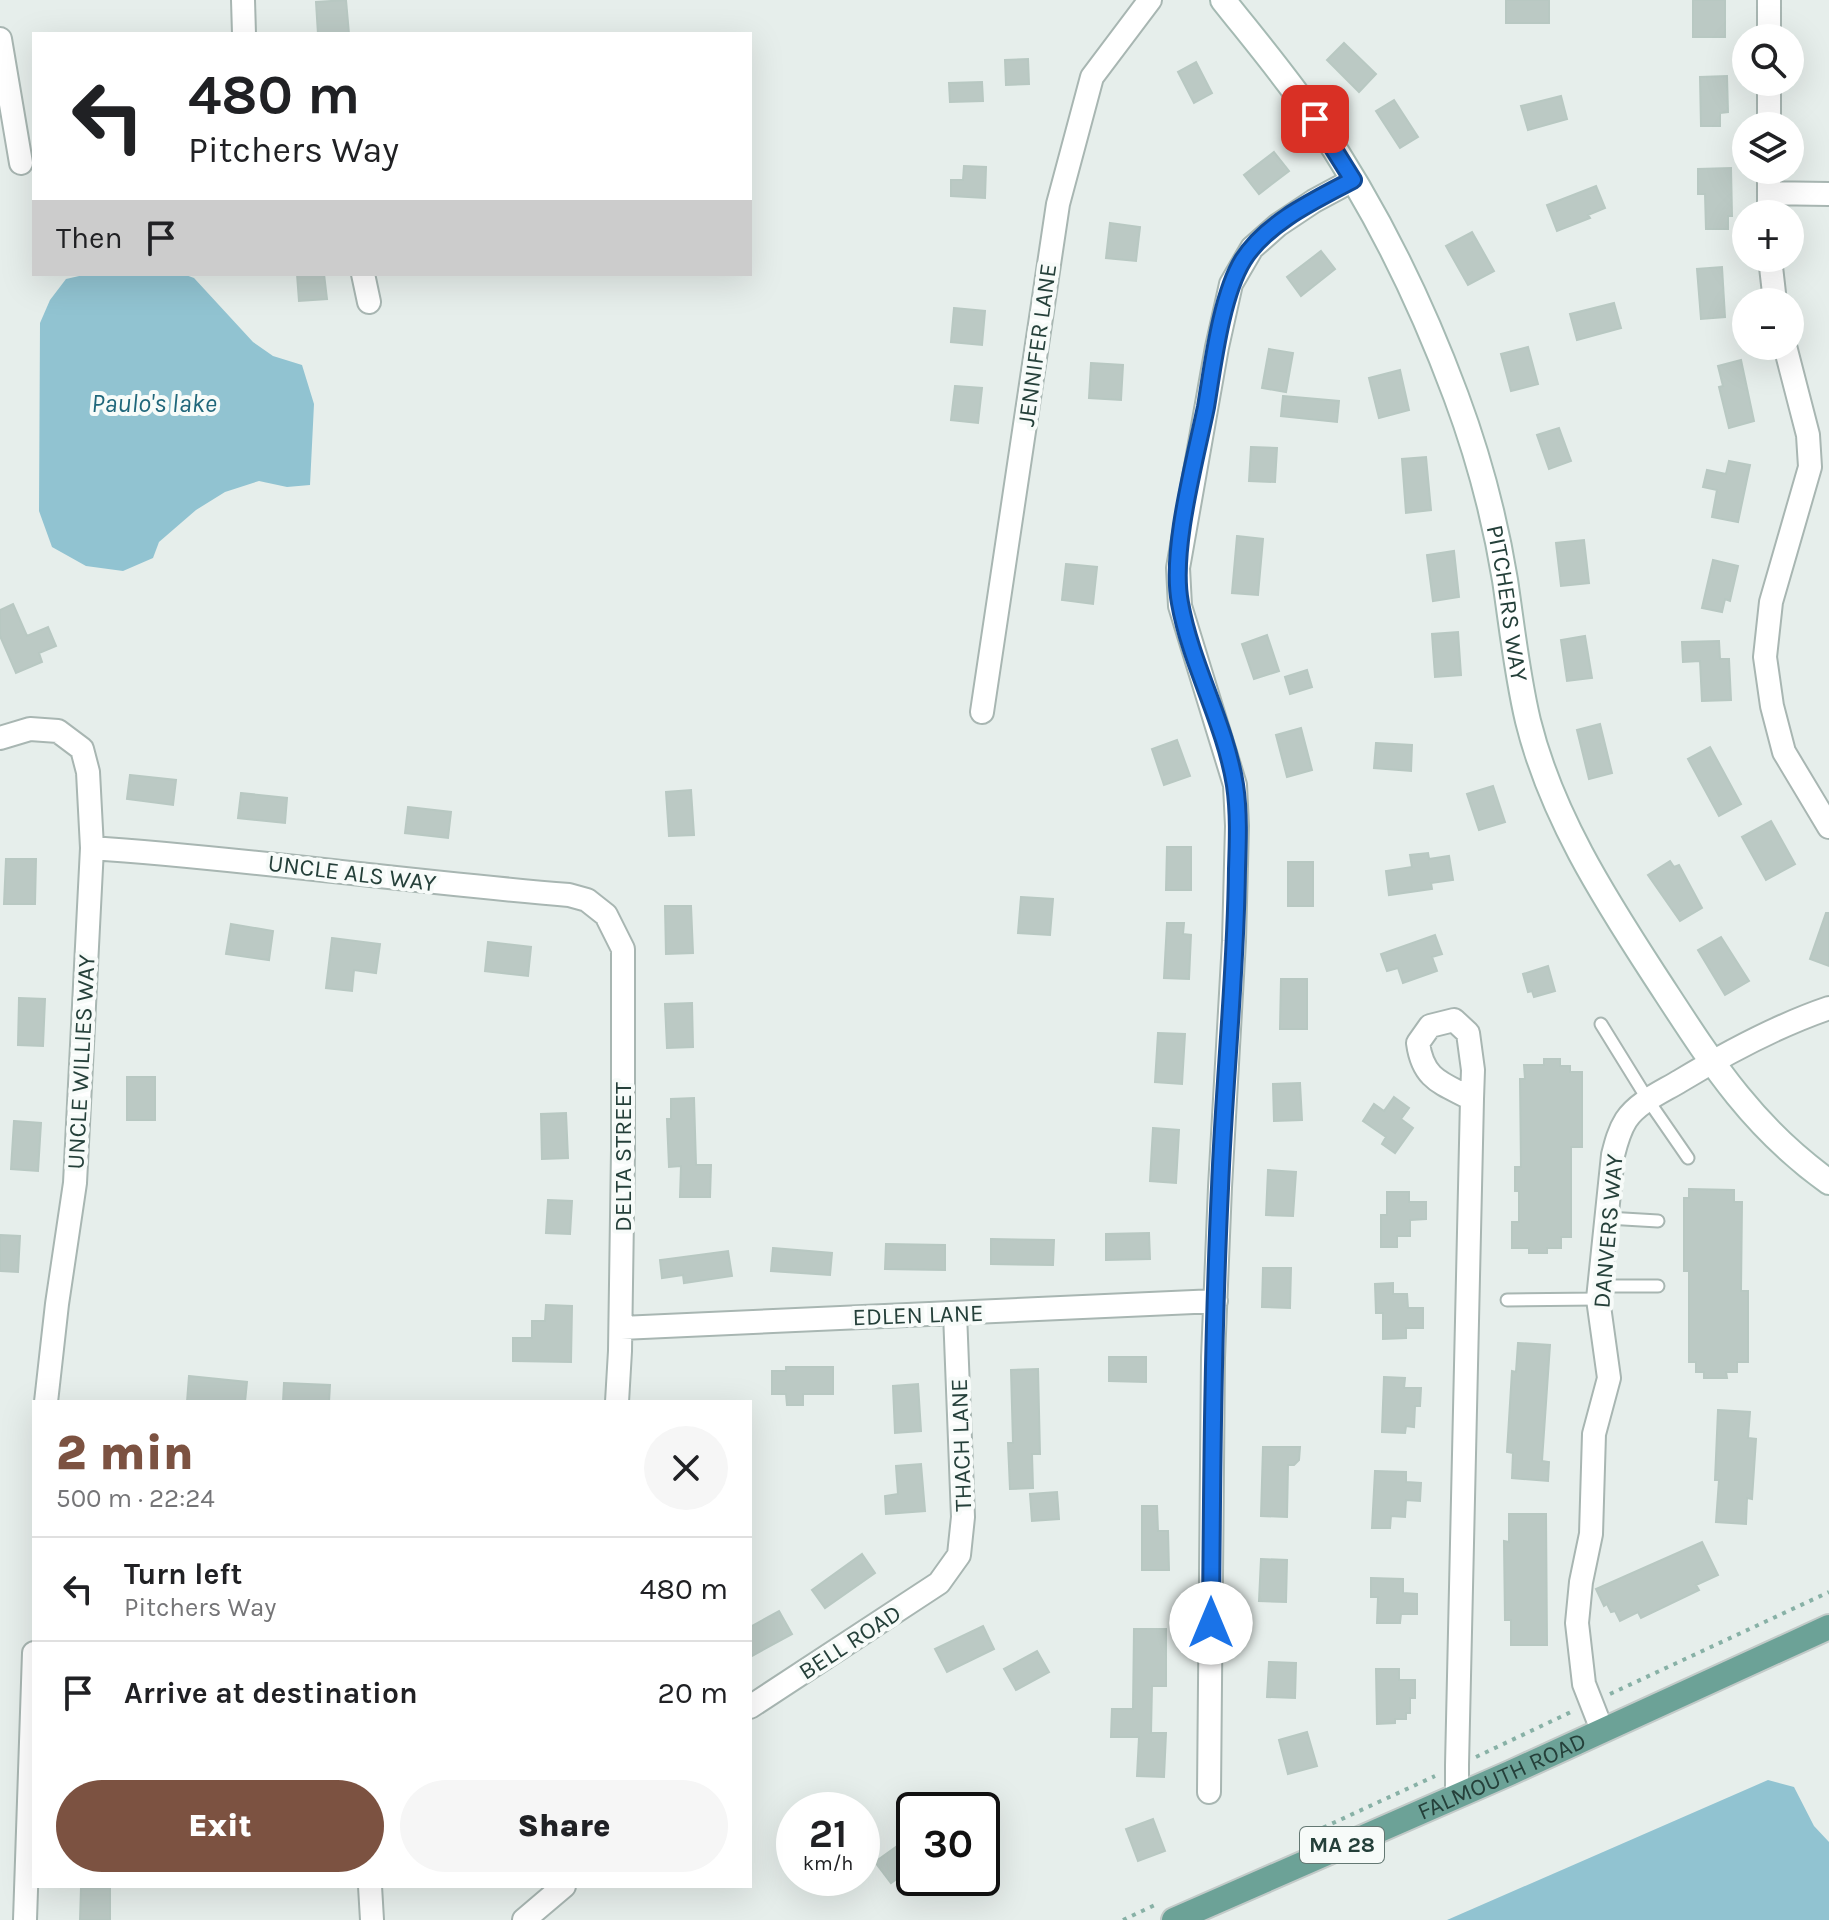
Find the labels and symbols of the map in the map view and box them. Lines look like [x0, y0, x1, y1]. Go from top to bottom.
pin [1281, 85, 1349, 153]
street label: JENNIFER LANE [1012, 262, 1062, 428]
water label: Paulo's lake [91, 388, 217, 419]
street label: PITCHERS WAY [1481, 522, 1534, 684]
street label: UNCLE ALS WAY [266, 849, 438, 897]
street label: UNCLE WILLIES WAY [61, 954, 101, 1170]
street label: DELTA STREET [609, 1082, 637, 1232]
street label: DANVERS WAY [1587, 1153, 1629, 1309]
street label: EDLEN LANE [852, 1299, 984, 1331]
street label: THACH LANE [945, 1378, 977, 1512]
position arrow [1169, 1581, 1253, 1665]
street label: BELL ROAD [794, 1599, 906, 1685]
street label: FALMOUTH ROAD [1413, 1726, 1590, 1826]
speed limit sign: 30 [896, 1792, 1000, 1896]
road number: MA 28 [1300, 1827, 1384, 1863]

